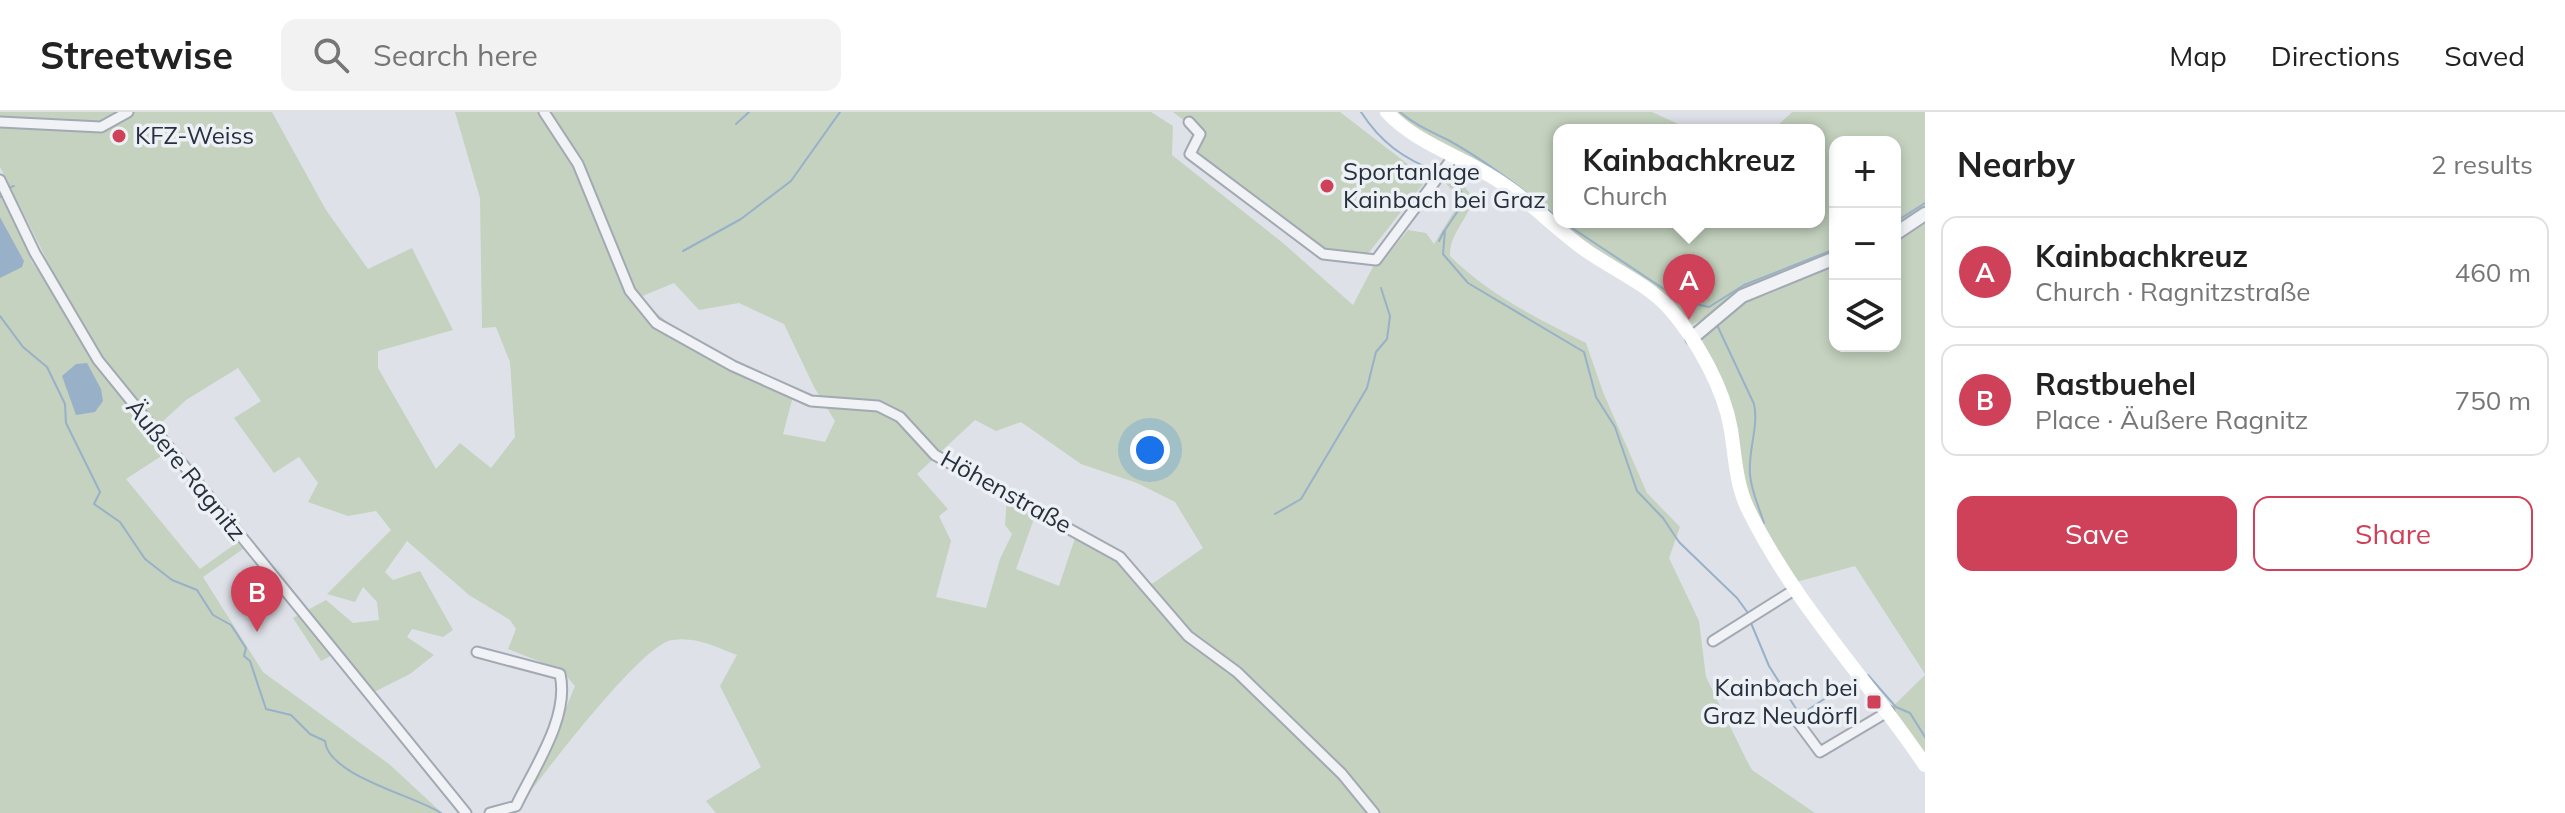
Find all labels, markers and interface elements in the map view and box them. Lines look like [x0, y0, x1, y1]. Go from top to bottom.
search box [281, 19, 841, 91]
text: Streetwise [40, 31, 233, 79]
icon: search [309, 33, 353, 77]
text: Search here [373, 36, 538, 74]
text: Map [2169, 38, 2227, 73]
text: Directions [2271, 38, 2400, 73]
text: Saved [2444, 38, 2525, 73]
place label: KFZ-Weiss [135, 120, 254, 150]
popup [1553, 124, 1825, 228]
marker: KFZ-Weiss [110, 127, 128, 145]
map controls [1829, 136, 1901, 352]
button: + [1829, 136, 1901, 208]
text: Kainbachkreuz [1582, 141, 1796, 179]
text: Nearby [1957, 143, 2075, 186]
text: 2 results [2431, 148, 2533, 181]
place label: Sportanlage Kainbach bei Graz [1343, 156, 1546, 214]
marker: Sportanlage Kainbach bei Graz [1318, 177, 1336, 195]
text: Church [1582, 179, 1668, 212]
button: − [1829, 208, 1901, 280]
text: Kainbachkreuz [2035, 237, 2248, 275]
pin: A [1663, 254, 1715, 320]
text: A [1975, 256, 1995, 289]
text: 460 m [2455, 256, 2531, 289]
text: Church · Ragnitzstraße [2035, 275, 2311, 308]
button: layers [1829, 280, 1901, 352]
text: Rastbuehel [2035, 365, 2196, 403]
text: B [1976, 384, 1994, 417]
text: 750 m [2455, 384, 2531, 417]
street label: Äußere Ragnitz [120, 392, 253, 546]
text: Place · Äußere Ragnitz [2035, 403, 2308, 436]
your location [1130, 430, 1170, 470]
street label: Höhenstraße [936, 443, 1077, 539]
button: Save [1957, 496, 2237, 571]
button: Share [2253, 496, 2533, 571]
pin: B [231, 566, 283, 632]
place label: Kainbach bei Graz Neudörfl [1703, 672, 1858, 730]
marker: Kainbach bei Graz Neudörfl [1865, 693, 1883, 711]

